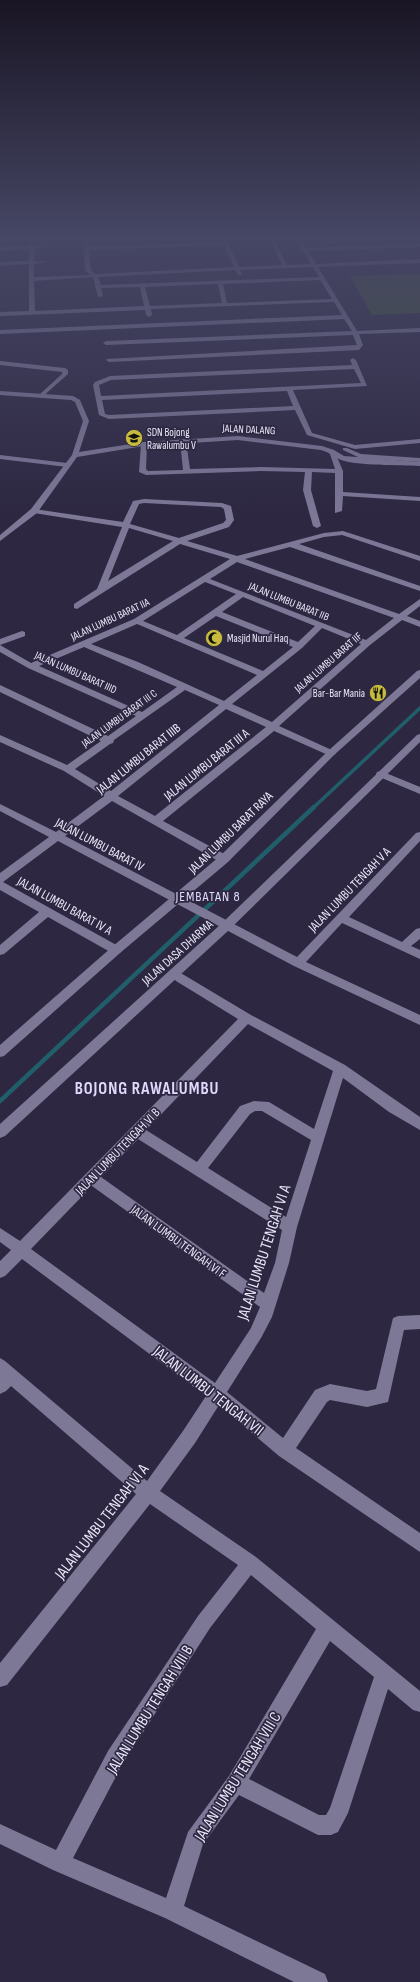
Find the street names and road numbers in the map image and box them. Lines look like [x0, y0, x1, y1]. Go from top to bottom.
street label: JALAN DALANG [221, 422, 276, 437]
street label: JALAN LUMBU BARAT IIB [246, 579, 331, 624]
street label: JALAN LUMBU BARAT IIA [68, 595, 152, 644]
street label: JALAN LUMBU BARAT IIF [291, 630, 365, 696]
street label: JALAN LUMBU BARAT IIID [32, 648, 119, 696]
street label: JALAN LUMBU BARAT III C [78, 687, 160, 751]
street label: JALAN LUMBU BARAT IIIB [93, 720, 184, 798]
street label: JALAN LUMBU BARAT III A [160, 725, 253, 805]
street label: JALAN LUMBU BARAT RAYA [184, 788, 277, 878]
street label: JALAN LUMBU BARAT IV [51, 814, 147, 875]
street label: JALAN LUMBU TENGAH V A [304, 844, 395, 936]
street label: JALAN LUMBU BARAT IV A [13, 873, 115, 939]
street label: JALAN DASA DHARMA [138, 916, 217, 990]
street label: JALAN LUMBU TENGAH VI B [71, 1105, 163, 1199]
street label: JALAN LUMBU TENGAH VI A [233, 1182, 295, 1323]
street label: JALAN LUMBU TENGAH VI F [127, 1201, 229, 1282]
street label: JALAN LUMBU TENGAH VII [148, 1342, 267, 1440]
street label: JALAN LUMBU TENGAH VI A [51, 1460, 153, 1584]
street label: JALAN LUMBU TENGAH VIII B [103, 1642, 197, 1778]
street label: JALAN LUMBU TENGAH VIII C [190, 1709, 286, 1846]

